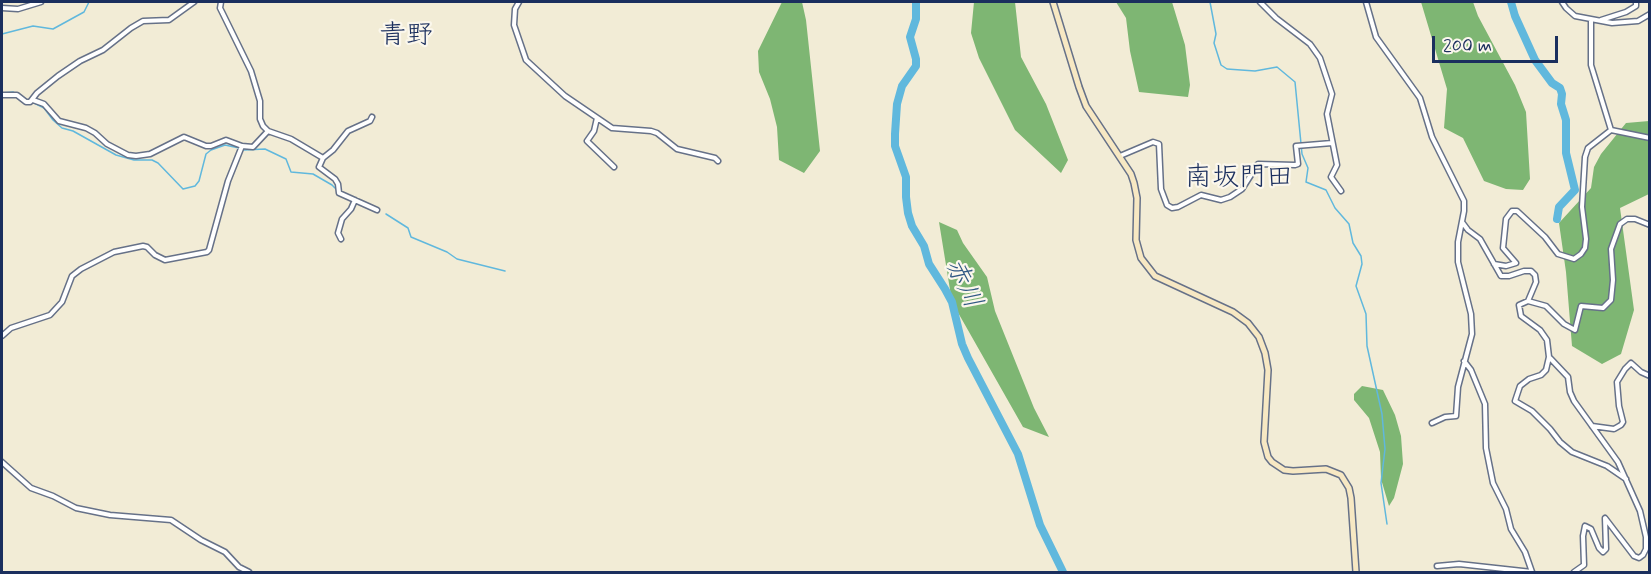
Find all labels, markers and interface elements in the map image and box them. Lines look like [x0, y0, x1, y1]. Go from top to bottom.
district label: 青野 [379, 21, 433, 53]
scale bar [1435, 24, 1561, 62]
text: 200 m [1443, 34, 1492, 58]
district label: 南坂門田 [1185, 163, 1293, 195]
water label: 赤川 [937, 254, 987, 314]

